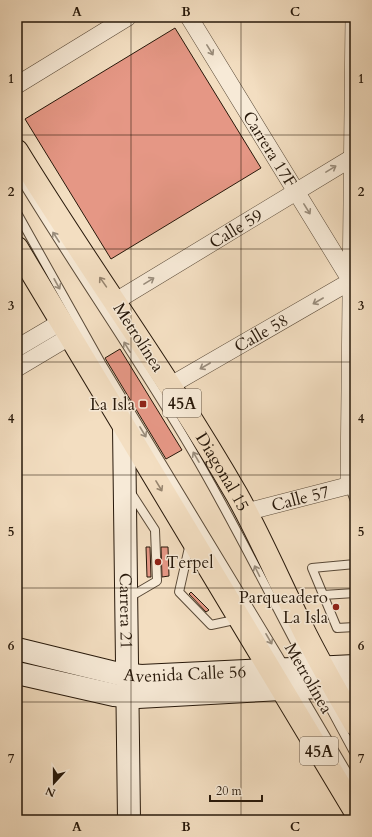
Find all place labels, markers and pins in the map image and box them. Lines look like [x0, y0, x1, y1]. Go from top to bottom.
place label: La Isla [90, 393, 136, 416]
marker: La Isla [138, 399, 148, 409]
place label: Terpel [166, 551, 214, 574]
marker: Terpel [153, 557, 163, 567]
place label: Parqueadero La Isla [239, 586, 329, 629]
marker: Parqueadero La Isla [331, 602, 341, 612]

